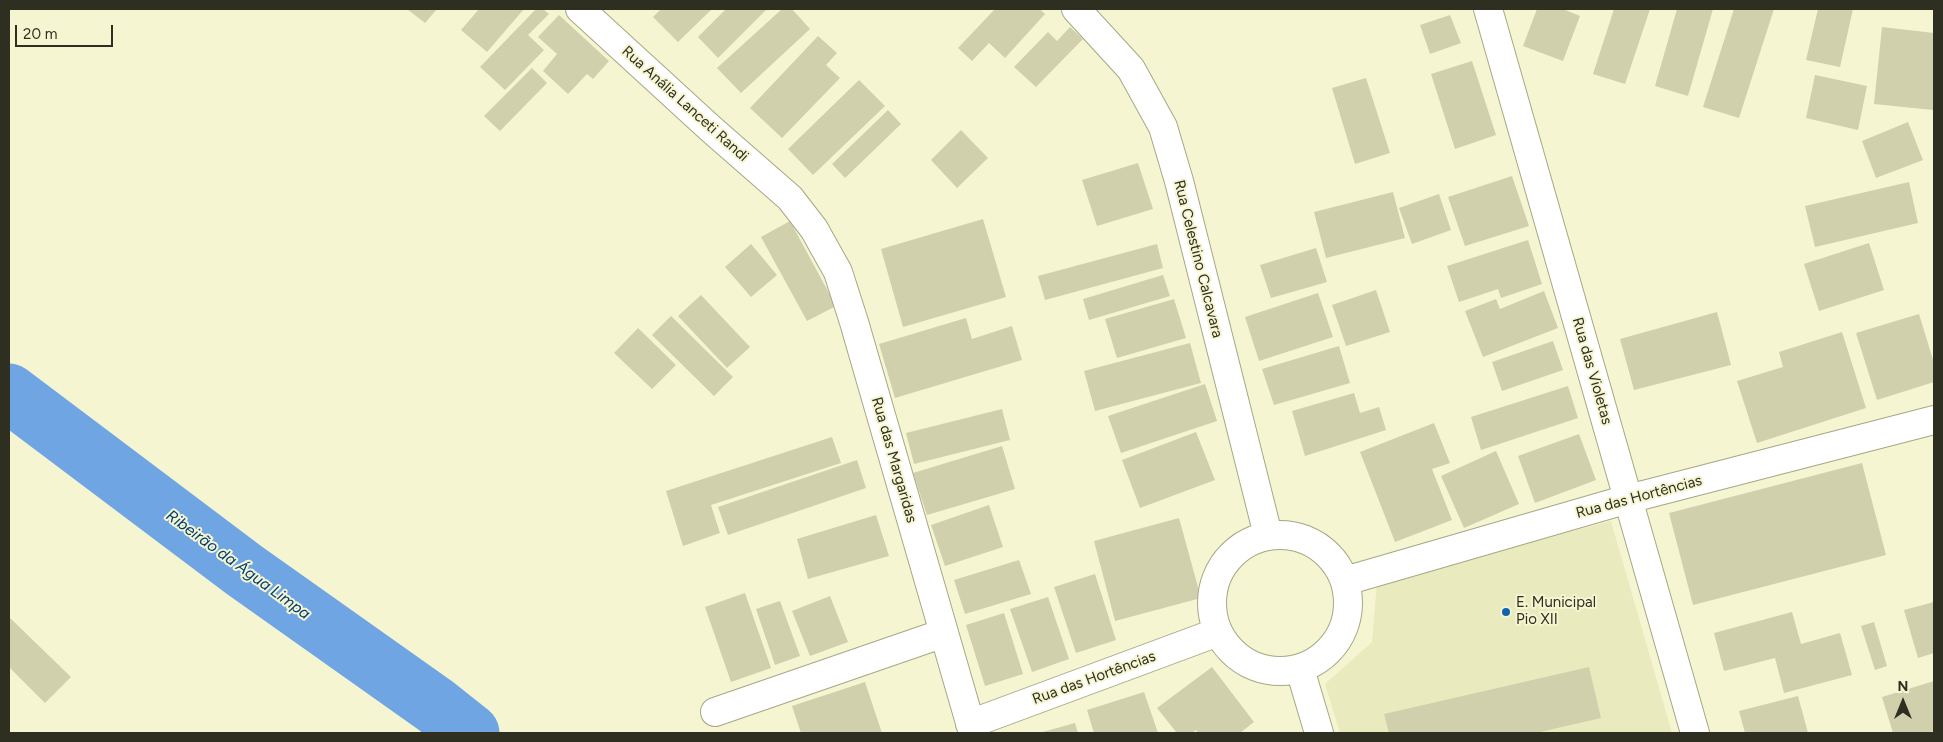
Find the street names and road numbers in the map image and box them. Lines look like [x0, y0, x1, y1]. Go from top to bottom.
street label: Rua Anália Lanceti Randi [618, 42, 752, 166]
street label: Rua Celestino Calcavara [1170, 178, 1226, 340]
street label: Rua das Violetas [1568, 315, 1616, 427]
street label: Rua das Margaridas [867, 395, 921, 525]
street label: Rua das Hortências [1574, 472, 1704, 522]
street label: Rua das Hortências [1030, 647, 1158, 709]

